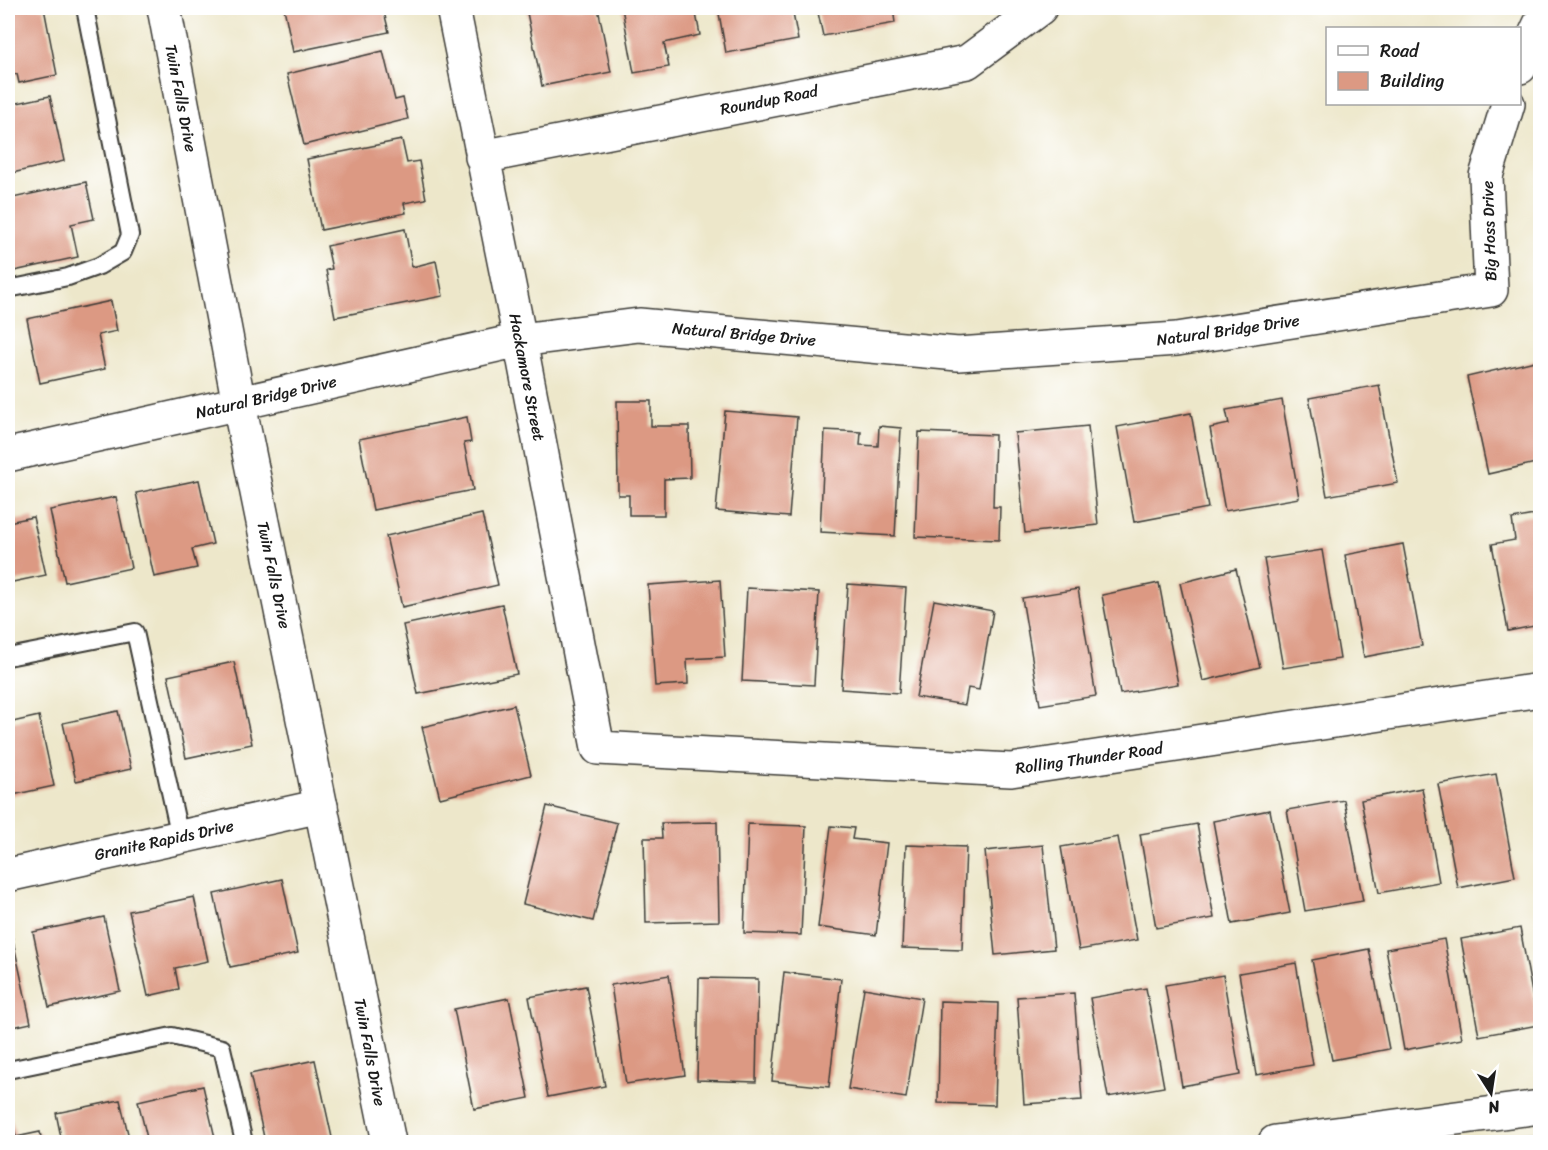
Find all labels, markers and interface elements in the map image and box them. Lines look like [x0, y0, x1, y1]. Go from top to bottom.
legend [1326, 27, 1521, 105]
text: Road [1380, 35, 1420, 67]
street label: Twin Falls Drive [156, 42, 206, 154]
text: Building [1380, 65, 1444, 97]
street label: Roundup Road [718, 76, 822, 124]
street label: Big Hoss Drive [1473, 180, 1505, 282]
street label: Natural Bridge Drive [1155, 306, 1301, 354]
street label: Hackamore Street [500, 311, 554, 443]
street label: Natural Bridge Drive [671, 313, 817, 355]
street label: Natural Bridge Drive [192, 367, 340, 427]
street label: Twin Falls Drive [248, 519, 300, 631]
street label: Rolling Thunder Road [1013, 733, 1166, 783]
street label: Granite Rapids Drive [92, 811, 236, 869]
street label: Twin Falls Drive [345, 996, 395, 1108]
north arrow [1461, 1063, 1521, 1123]
text: N [1485, 1092, 1503, 1123]

